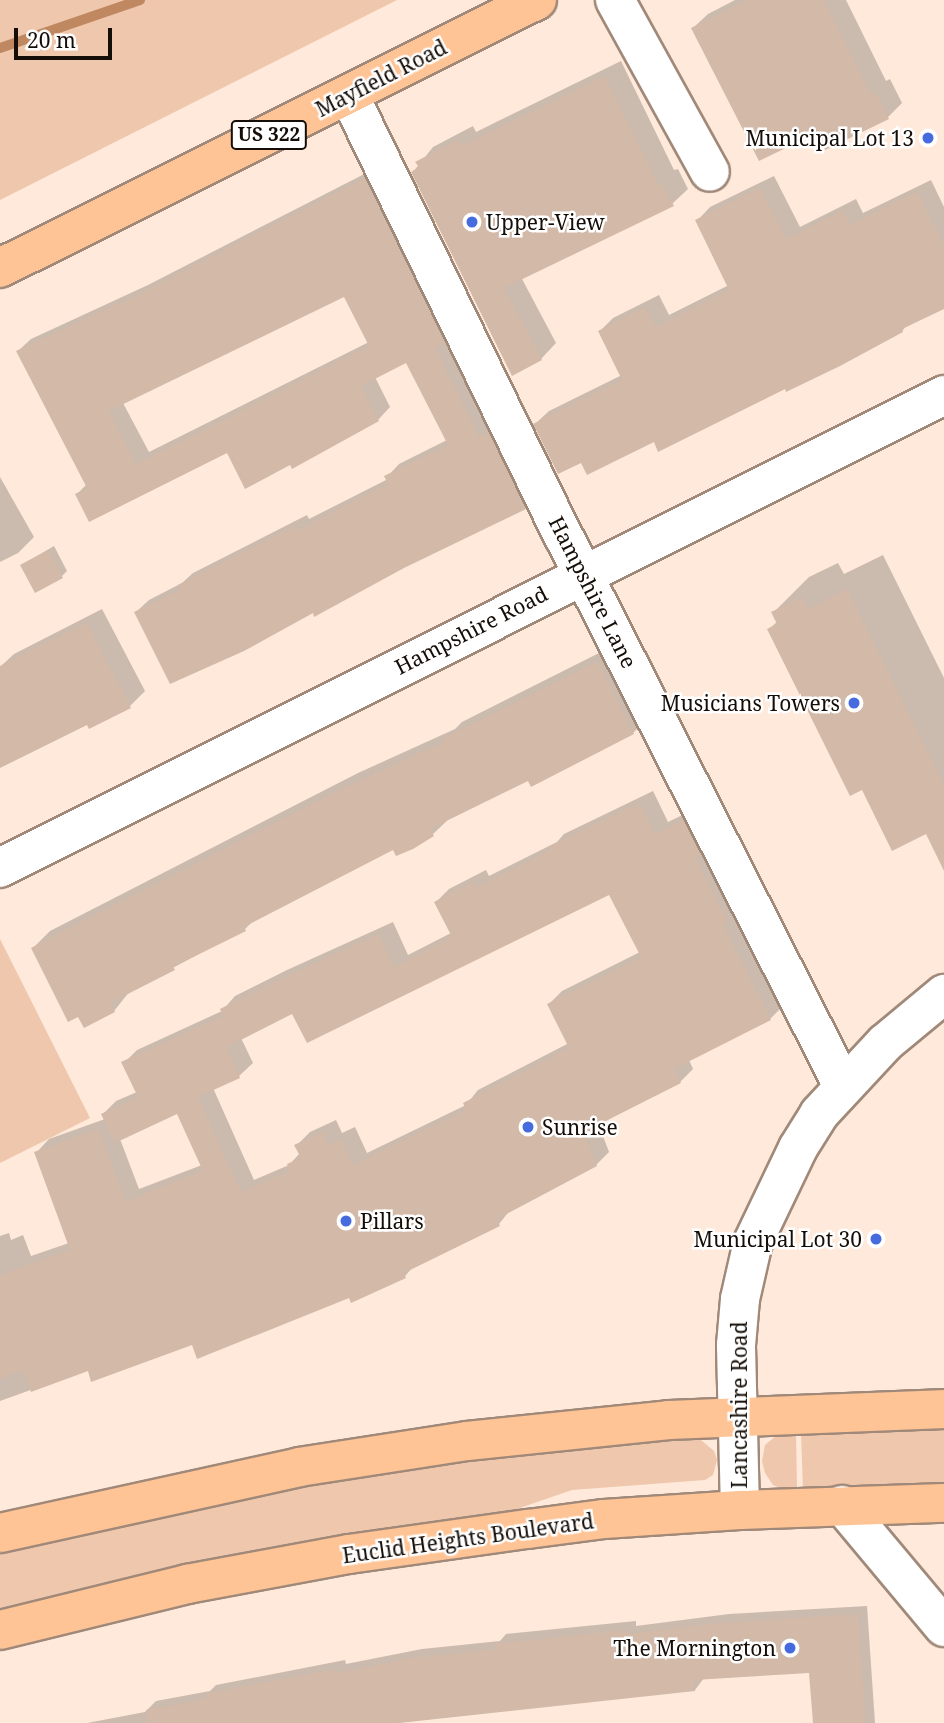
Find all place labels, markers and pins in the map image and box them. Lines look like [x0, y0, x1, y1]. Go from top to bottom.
place label: Municipal Lot 13 [745, 125, 914, 151]
marker: Municipal Lot 13 [920, 130, 936, 146]
place label: Upper-View [486, 209, 605, 235]
marker: Upper-View [464, 214, 480, 230]
place label: Musicians Towers [661, 690, 840, 716]
marker: Musicians Towers [846, 695, 862, 711]
place label: Sunrise [542, 1114, 618, 1140]
marker: Sunrise [520, 1119, 536, 1135]
place label: Pillars [360, 1208, 424, 1234]
marker: Pillars [338, 1213, 354, 1229]
place label: Municipal Lot 30 [693, 1226, 862, 1252]
marker: Municipal Lot 30 [868, 1231, 884, 1247]
place label: The Mornington [613, 1635, 776, 1661]
marker: The Mornington [782, 1640, 798, 1656]

